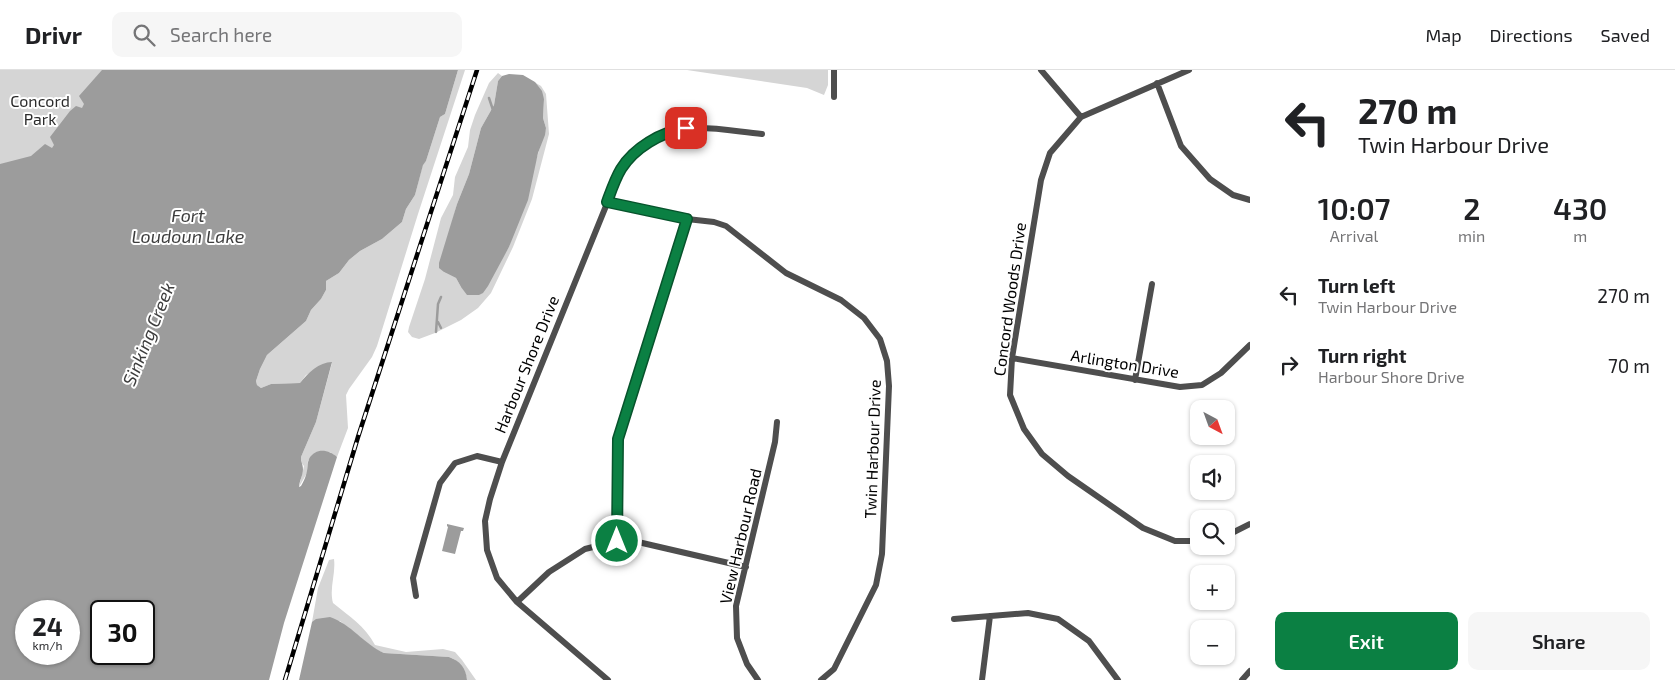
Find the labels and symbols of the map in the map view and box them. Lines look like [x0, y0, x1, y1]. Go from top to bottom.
park label: Concord Park [10, 91, 70, 128]
pin [665, 107, 707, 149]
water label: Fort Loudoun Lake [132, 204, 245, 247]
street label: Concord Woods Drive [989, 221, 1029, 377]
water label: Sinking Creek [117, 279, 179, 389]
street label: Harbour Shore Drive [490, 292, 562, 436]
street label: Arlington Drive [1070, 345, 1180, 381]
street label: Twin Harbour Drive [860, 379, 884, 519]
north arrow [1190, 400, 1235, 445]
street label: View Harbour Road [715, 466, 765, 606]
position arrow [590, 514, 642, 566]
speed limit sign: 30 [90, 600, 155, 665]

